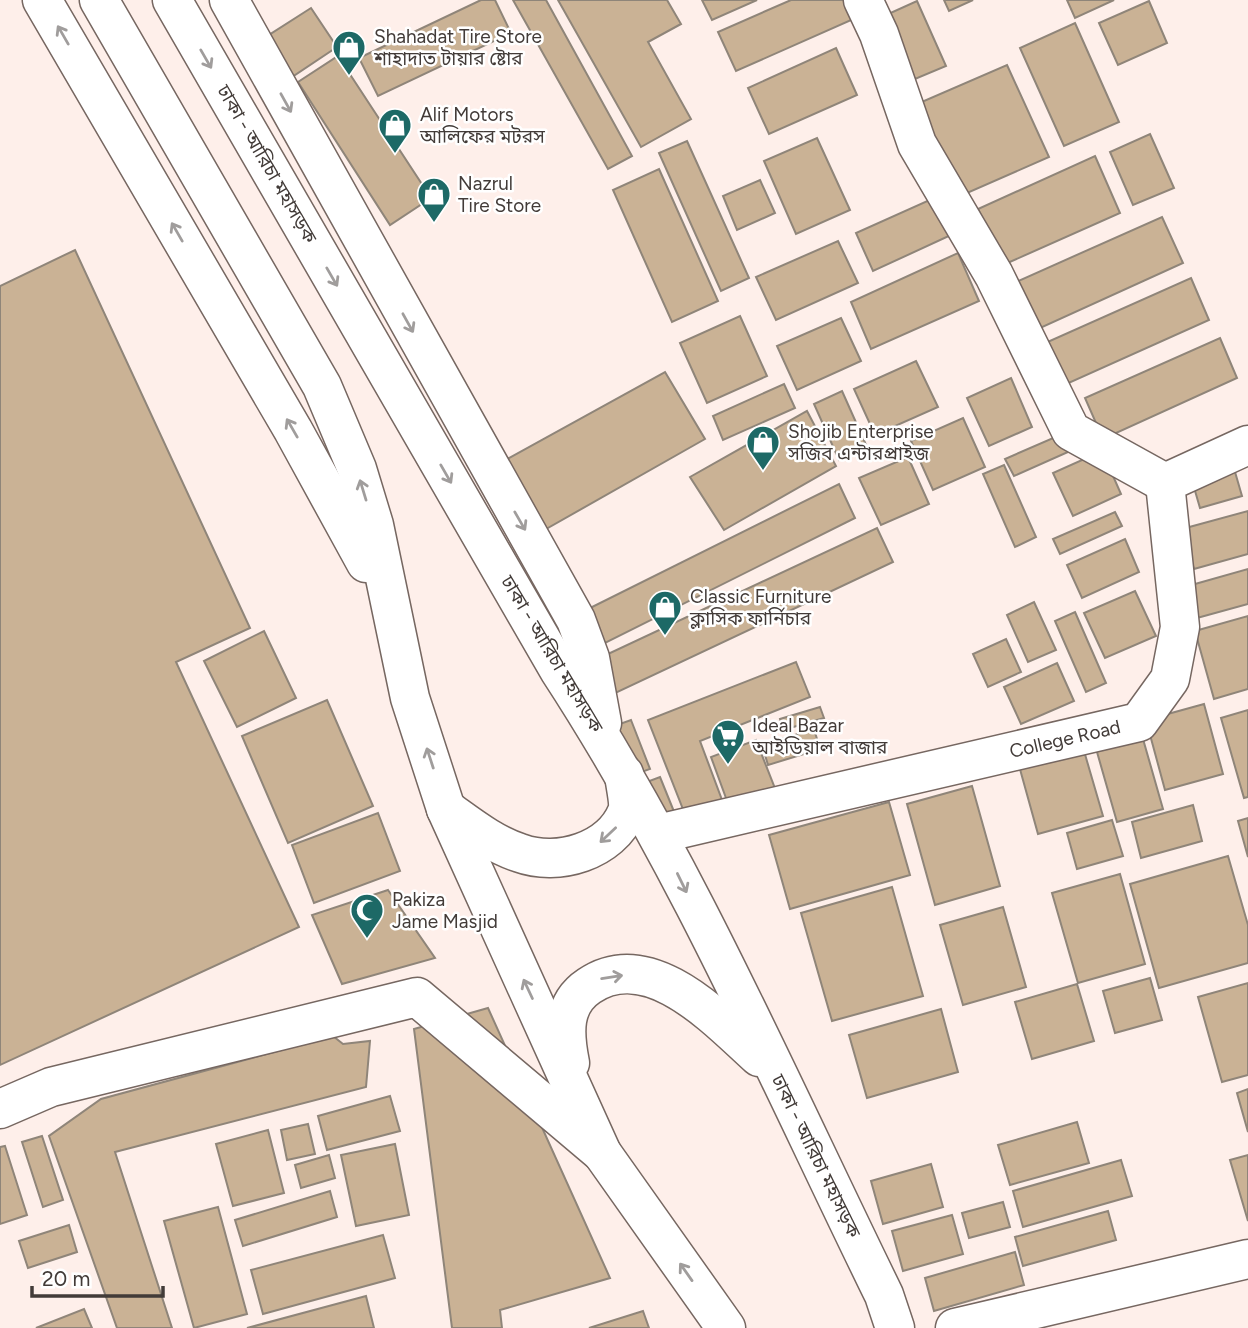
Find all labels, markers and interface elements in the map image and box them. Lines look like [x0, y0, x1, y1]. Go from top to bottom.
place label: Shahadat Tire Store শাহাদাত টায়ার ষ্টোর [373, 25, 542, 70]
one-way arrow [56, 26, 70, 46]
shop icon: Shahadat Tire Store শাহাদাত টায়ার ষ্টোর [330, 28, 368, 77]
one-way arrow [200, 48, 213, 69]
street label: ঢাকা - আরিচা মহাসড়ক [212, 80, 322, 248]
one-way arrow [279, 92, 293, 112]
place label: Alif Motors আলিফের মটরস [419, 103, 546, 148]
shop icon: Alif Motors আলিফের মটরস [376, 106, 414, 155]
place label: Nazrul Tire Store [458, 172, 541, 217]
shop icon: Nazrul Tire Store [415, 175, 453, 224]
one-way arrow [170, 222, 184, 242]
one-way arrow [325, 267, 339, 287]
one-way arrow [401, 313, 415, 333]
one-way arrow [285, 419, 299, 439]
place label: Shojib Enterprise সজিব এন্টারপ্রাইজ [787, 420, 934, 465]
shop icon: Shojib Enterprise সজিব এন্টারপ্রাইজ [744, 423, 782, 472]
one-way arrow [439, 464, 453, 484]
one-way arrow [356, 479, 369, 501]
one-way arrow [513, 511, 527, 531]
street label: ঢাকা - আরিচা মহাসড়ক [496, 570, 608, 737]
place label: Classic Furniture ক্লাসিক ফার্নিচার [689, 585, 831, 630]
shop icon: Classic Furniture ক্লাসিক ফার্নিচার [646, 588, 684, 637]
place label: Ideal Bazar আইডিয়াল বাজার [751, 714, 888, 759]
street label: College Road [1007, 715, 1123, 763]
supermarket icon: Ideal Bazar আইডিয়াল বাজার [709, 717, 747, 766]
one-way arrow [422, 747, 435, 769]
one-way arrow [599, 827, 617, 843]
one-way arrow [676, 872, 689, 893]
place label: Pakiza Jame Masjid [392, 888, 498, 933]
mosque icon: Pakiza Jame Masjid [348, 891, 386, 940]
one-way arrow [600, 970, 623, 983]
one-way arrow [521, 979, 534, 1001]
street label: ঢাকা - আরিচা মহাসড়ক [766, 1070, 866, 1242]
scale bar [32, 1254, 163, 1298]
one-way arrow [679, 1263, 693, 1282]
text: 20 m [42, 1266, 90, 1291]

